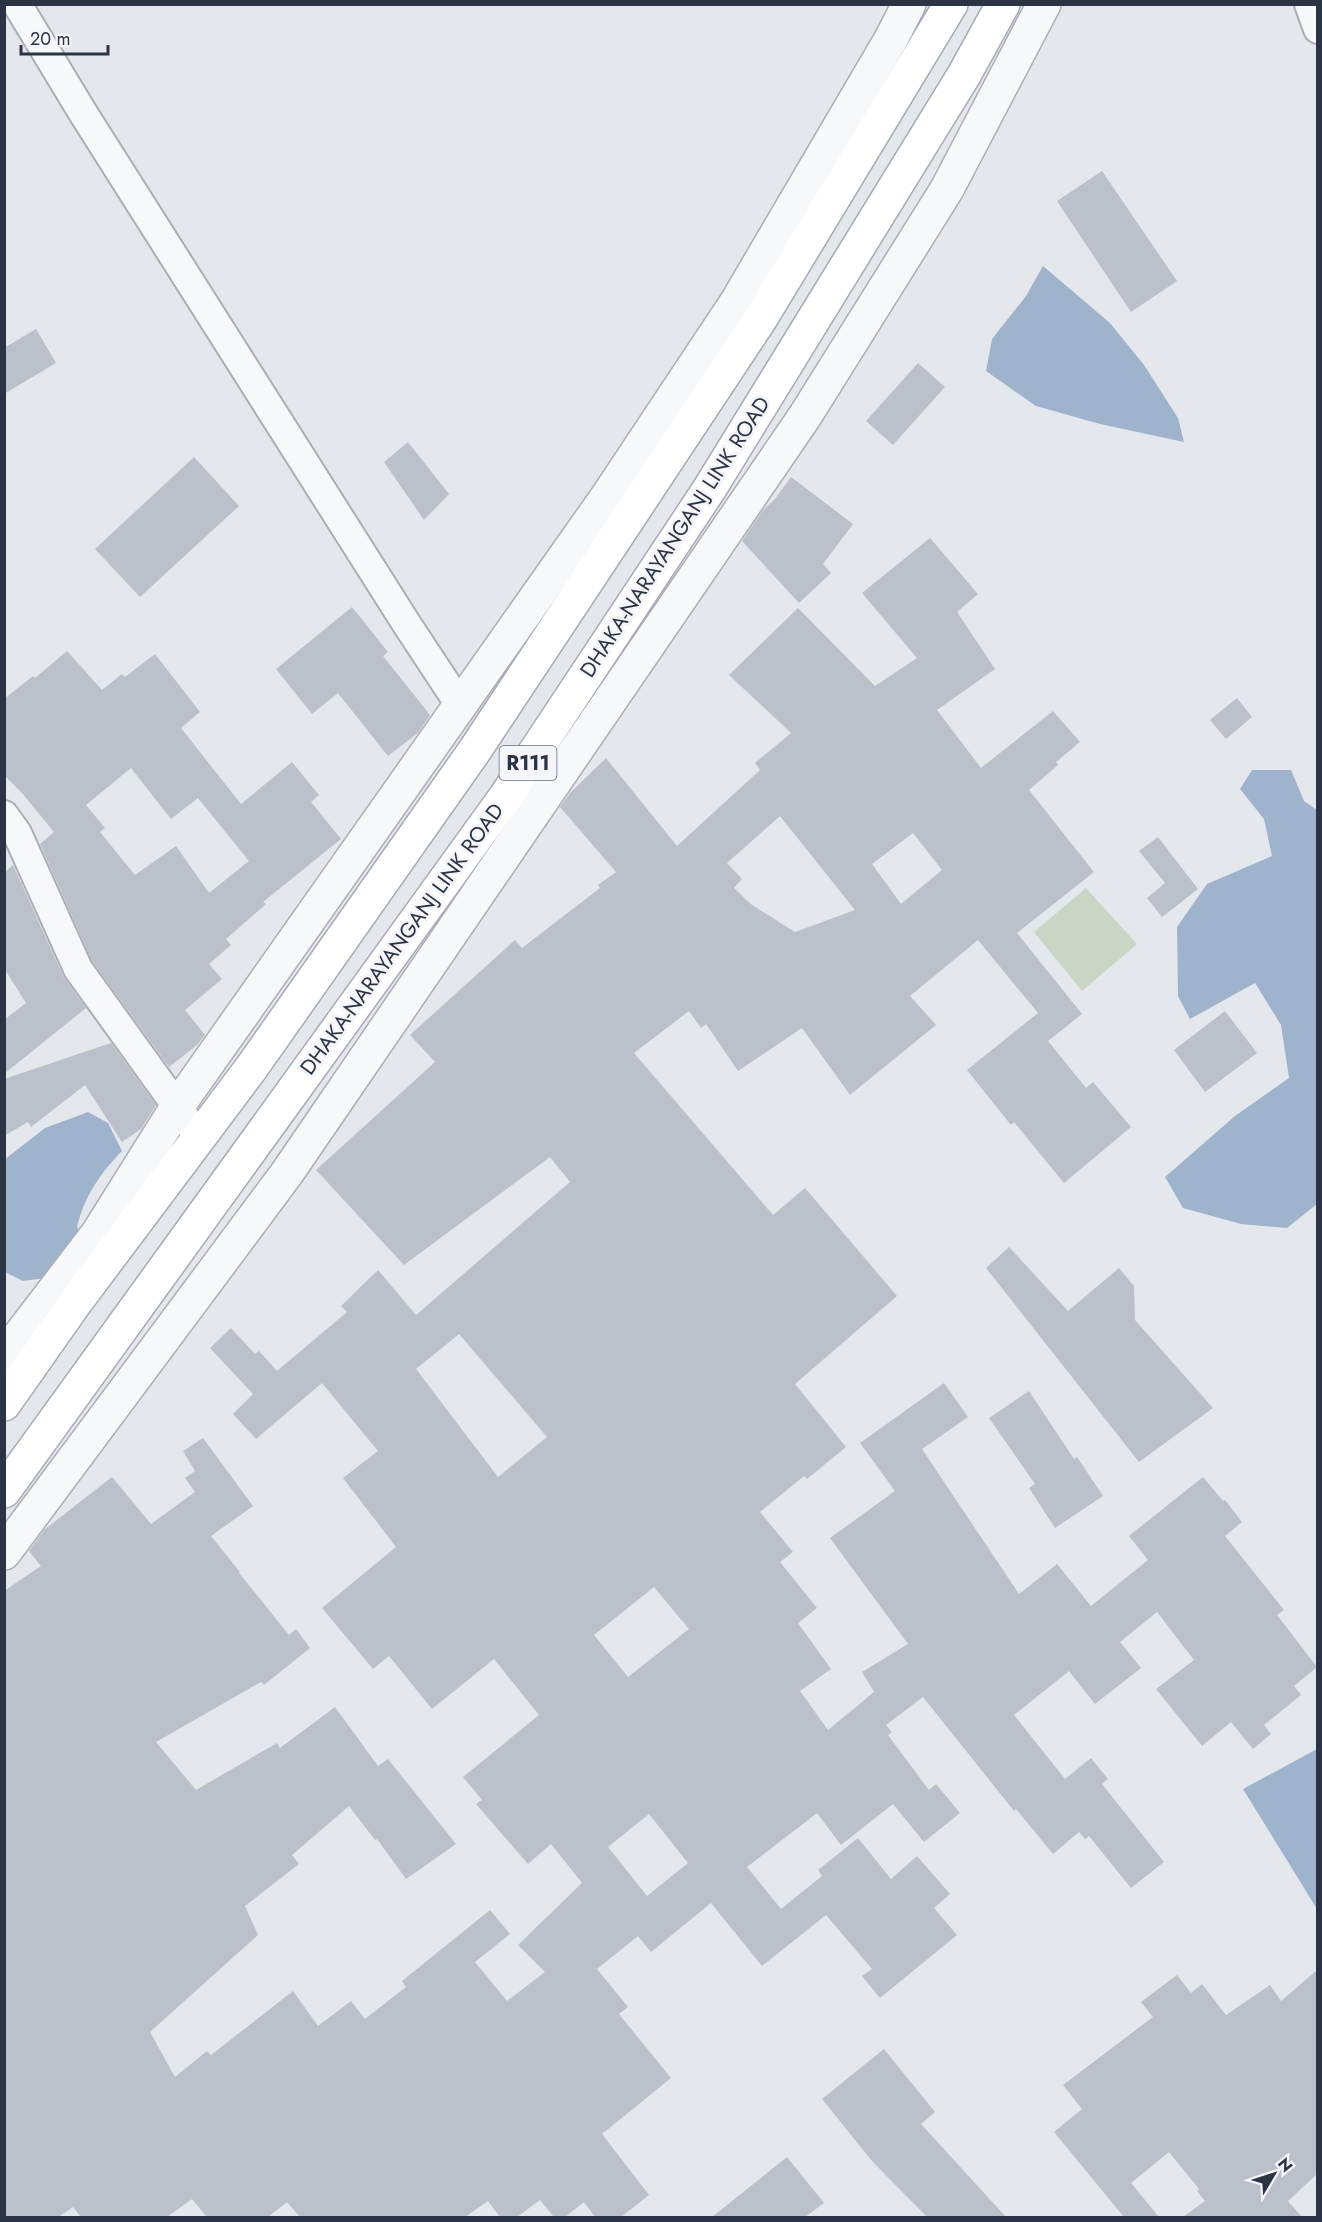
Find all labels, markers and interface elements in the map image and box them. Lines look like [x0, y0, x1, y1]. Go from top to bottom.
scale bar [21, 18, 108, 56]
text: 20 m [30, 26, 70, 52]
street label: DHAKA-NARAYANGANJ LINK ROAD [573, 391, 777, 683]
road number: R111 [500, 746, 556, 780]
street label: DHAKA-NARAYANGANJ LINK ROAD [293, 797, 511, 1081]
north arrow [1244, 2144, 1304, 2204]
text: N [1272, 2153, 1298, 2177]

